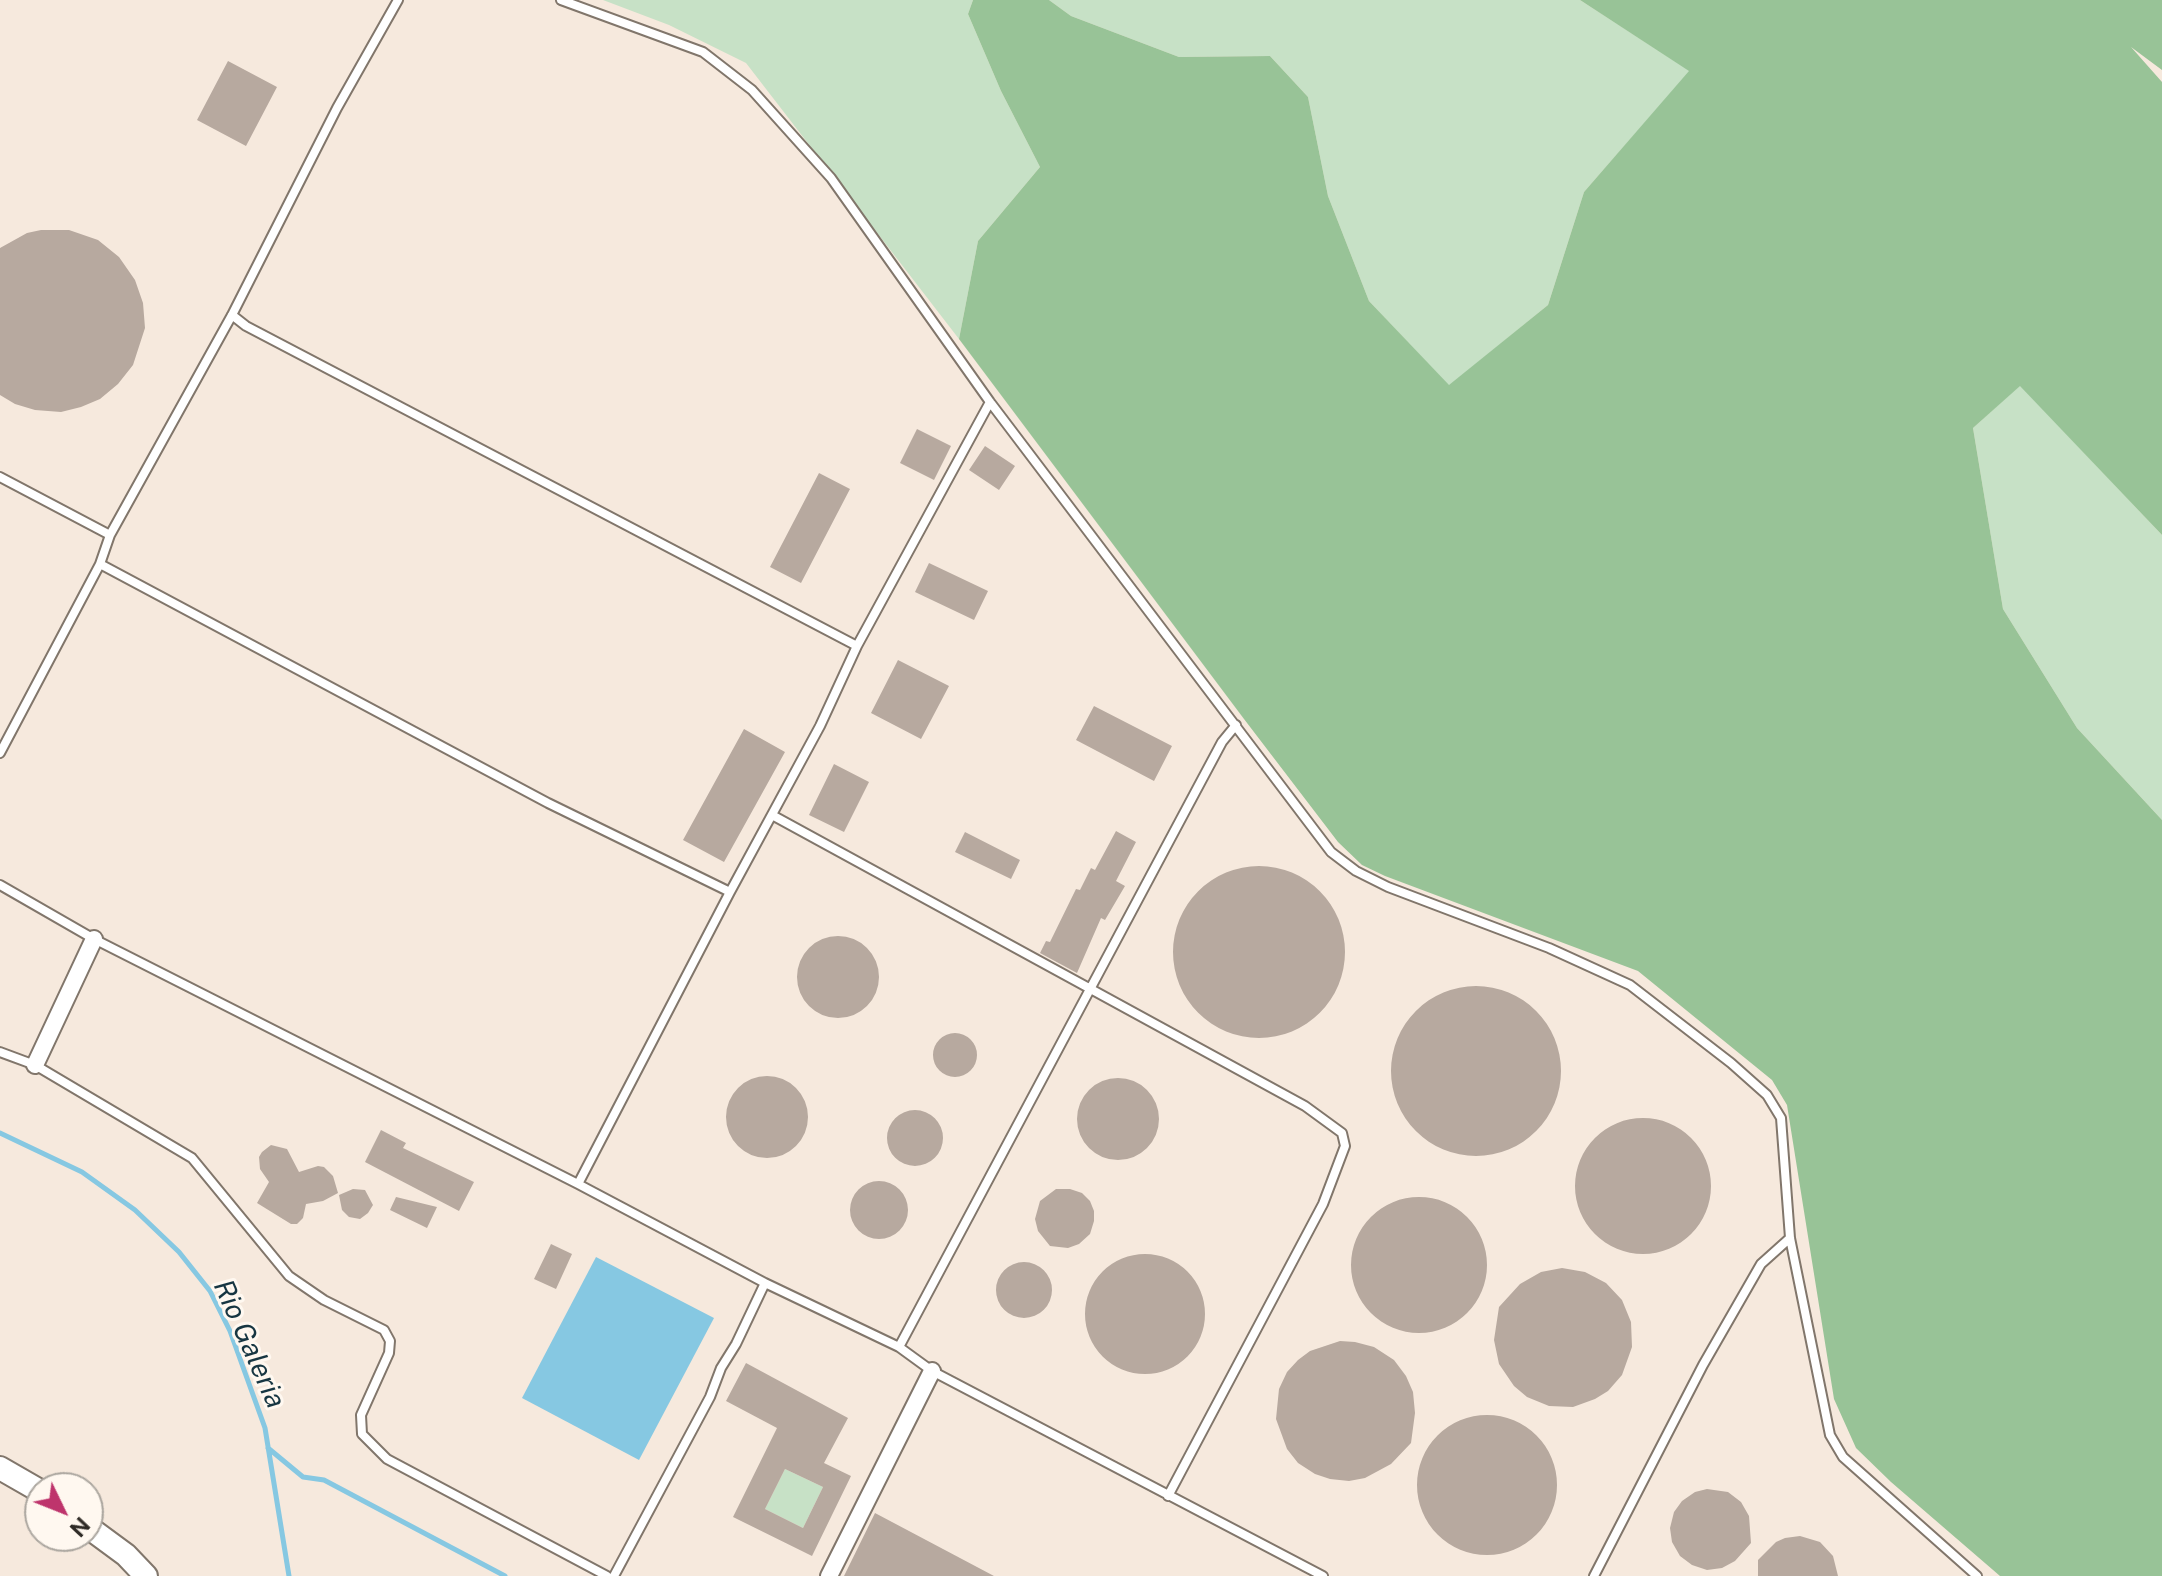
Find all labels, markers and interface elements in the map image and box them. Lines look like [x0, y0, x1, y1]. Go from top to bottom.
water label: Rio Galeria [206, 1275, 292, 1413]
north arrow [24, 1472, 104, 1552]
text: N [65, 1512, 95, 1542]

